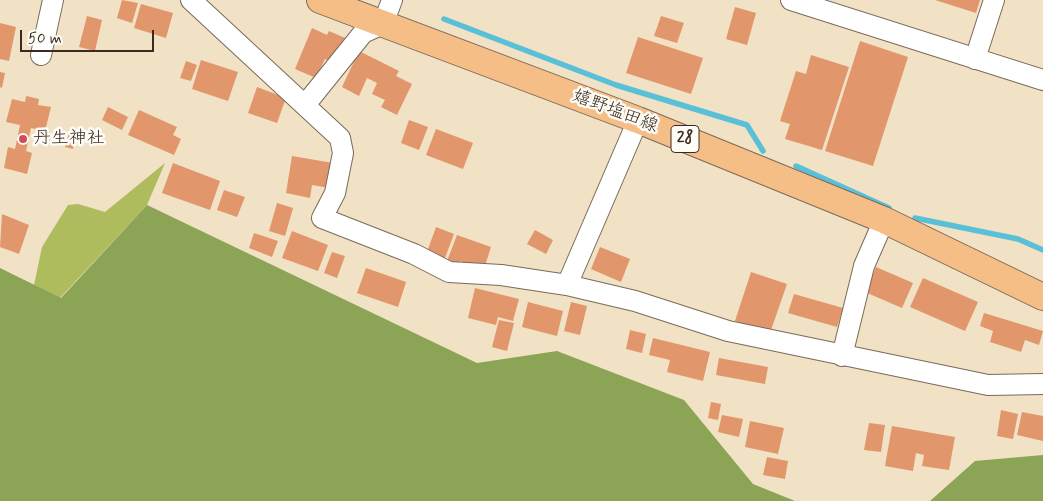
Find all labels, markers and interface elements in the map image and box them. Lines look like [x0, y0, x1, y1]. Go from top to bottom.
scale bar [22, 20, 156, 52]
text: 50 m [28, 29, 62, 49]
street label: 嬉野塩田線 [569, 86, 661, 138]
road number: 28 [671, 126, 699, 152]
place label: 丹生神社 [33, 128, 105, 150]
marker: 丹生神社 [17, 133, 29, 145]

